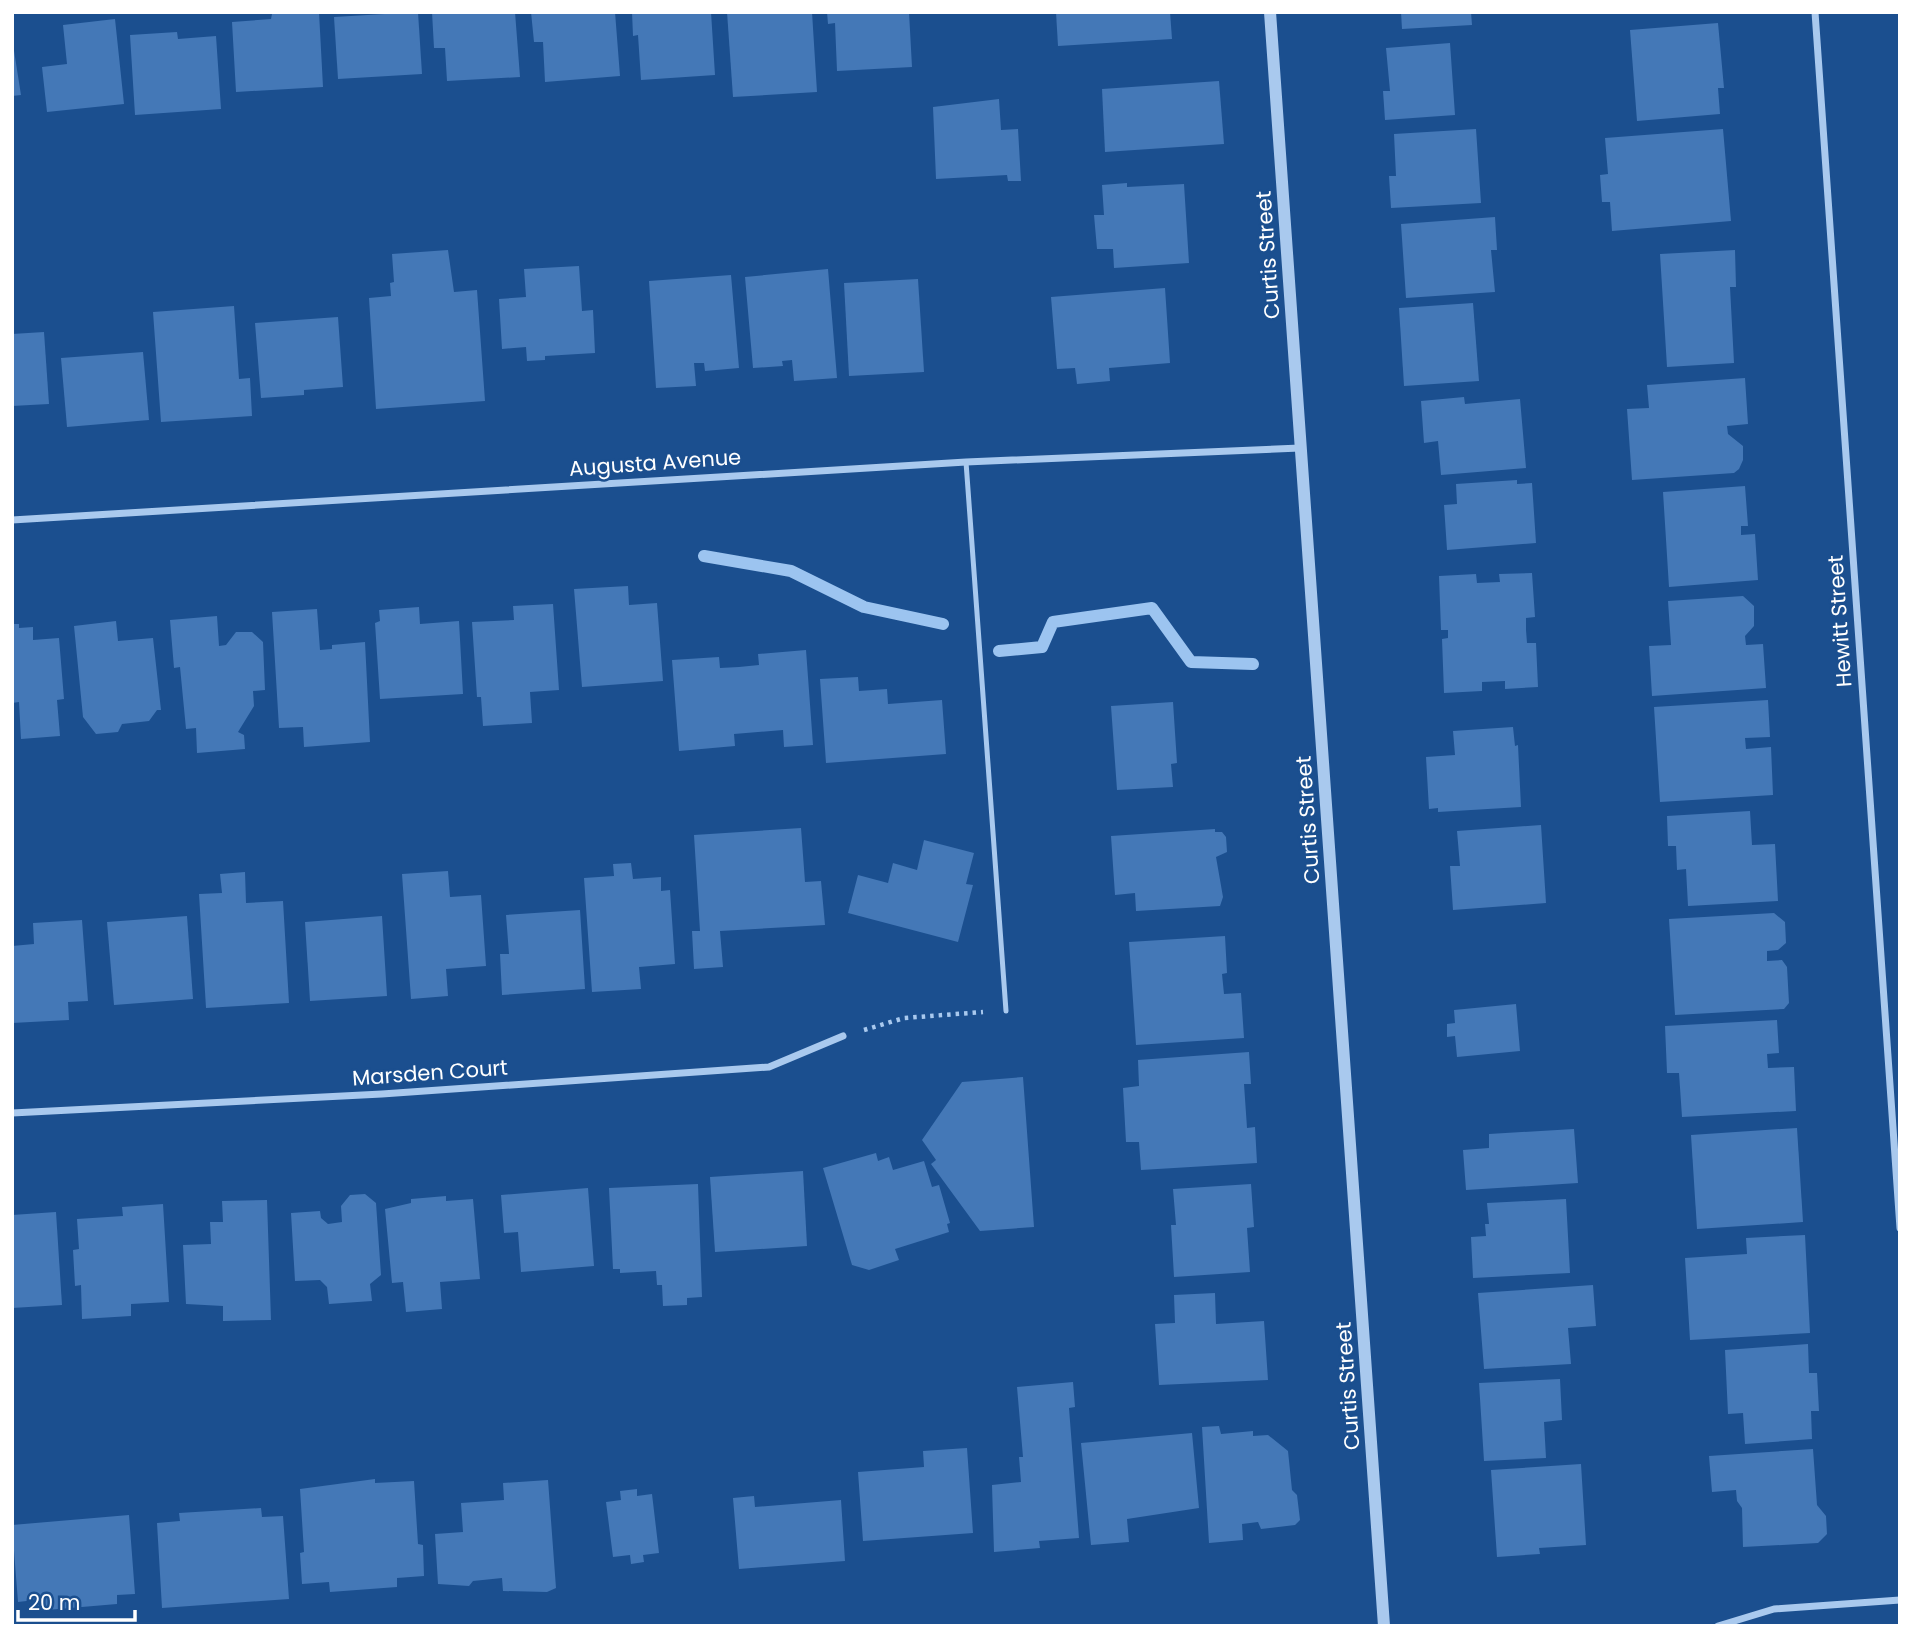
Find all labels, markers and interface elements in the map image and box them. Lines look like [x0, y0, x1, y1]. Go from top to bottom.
street label: Curtis Street [1249, 190, 1286, 320]
street label: Augusta Avenue [568, 442, 742, 483]
street label: Hewitt Street [1820, 554, 1859, 688]
street label: Curtis Street [1289, 755, 1326, 885]
street label: Marsden Court [351, 1053, 509, 1092]
street label: Curtis Street [1329, 1321, 1366, 1451]
scale bar [18, 1578, 135, 1622]
text: 20 m [28, 1588, 81, 1617]

